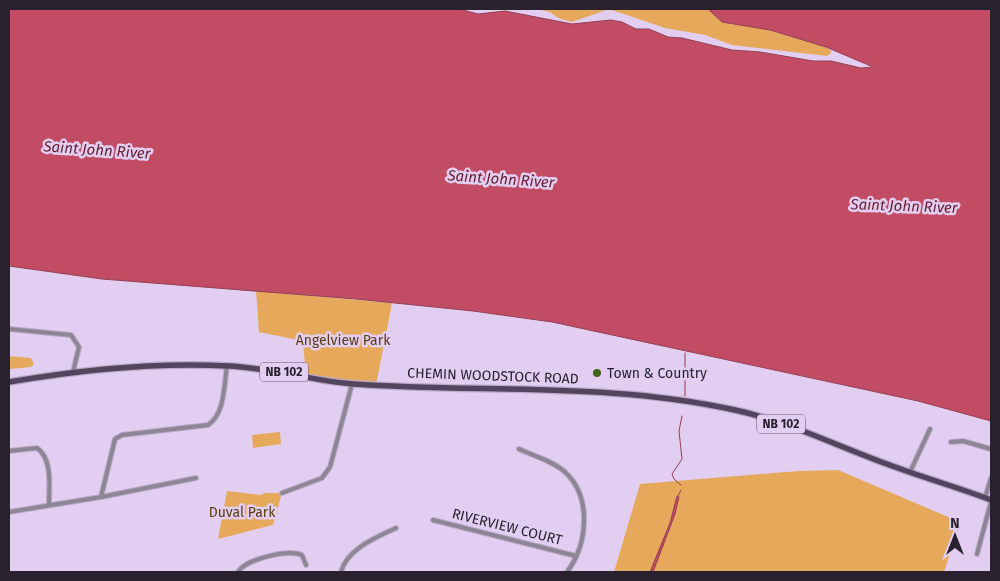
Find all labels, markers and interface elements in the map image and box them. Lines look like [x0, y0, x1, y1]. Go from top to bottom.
water label: Saint John River [42, 137, 152, 163]
water label: Saint John River [446, 166, 556, 192]
water label: Saint John River [849, 195, 959, 217]
park label: Angelview Park [296, 332, 391, 349]
road number: NB 102 [260, 362, 308, 382]
street label: CHEMIN WOODSTOCK ROAD [407, 365, 579, 387]
place label: Town & Country [607, 365, 707, 382]
marker: Town & Country [591, 367, 603, 379]
road number: NB 102 [757, 414, 805, 434]
park label: Duval Park [209, 504, 276, 521]
street label: RIVERVIEW COURT [450, 505, 565, 549]
north arrow [930, 511, 980, 561]
text: N [950, 515, 960, 532]

